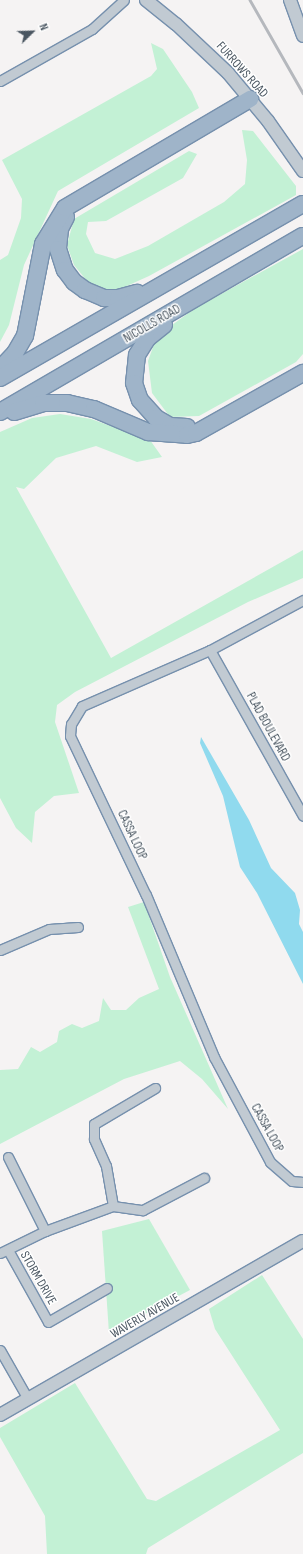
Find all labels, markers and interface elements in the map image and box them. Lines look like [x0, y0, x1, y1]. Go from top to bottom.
north arrow [12, 12, 52, 52]
text: N [36, 22, 51, 32]
street label: FURROWS ROAD [213, 39, 271, 101]
street label: NICOLLS ROAD [121, 301, 183, 347]
street label: PLAD BOULEVARD [243, 690, 293, 764]
street label: CASSA LOOP [114, 808, 150, 862]
street label: CASSA LOOP [247, 1101, 287, 1155]
street label: STORM DRIVE [17, 1249, 59, 1307]
street label: WAVERLY AVENUE [108, 1290, 182, 1342]

